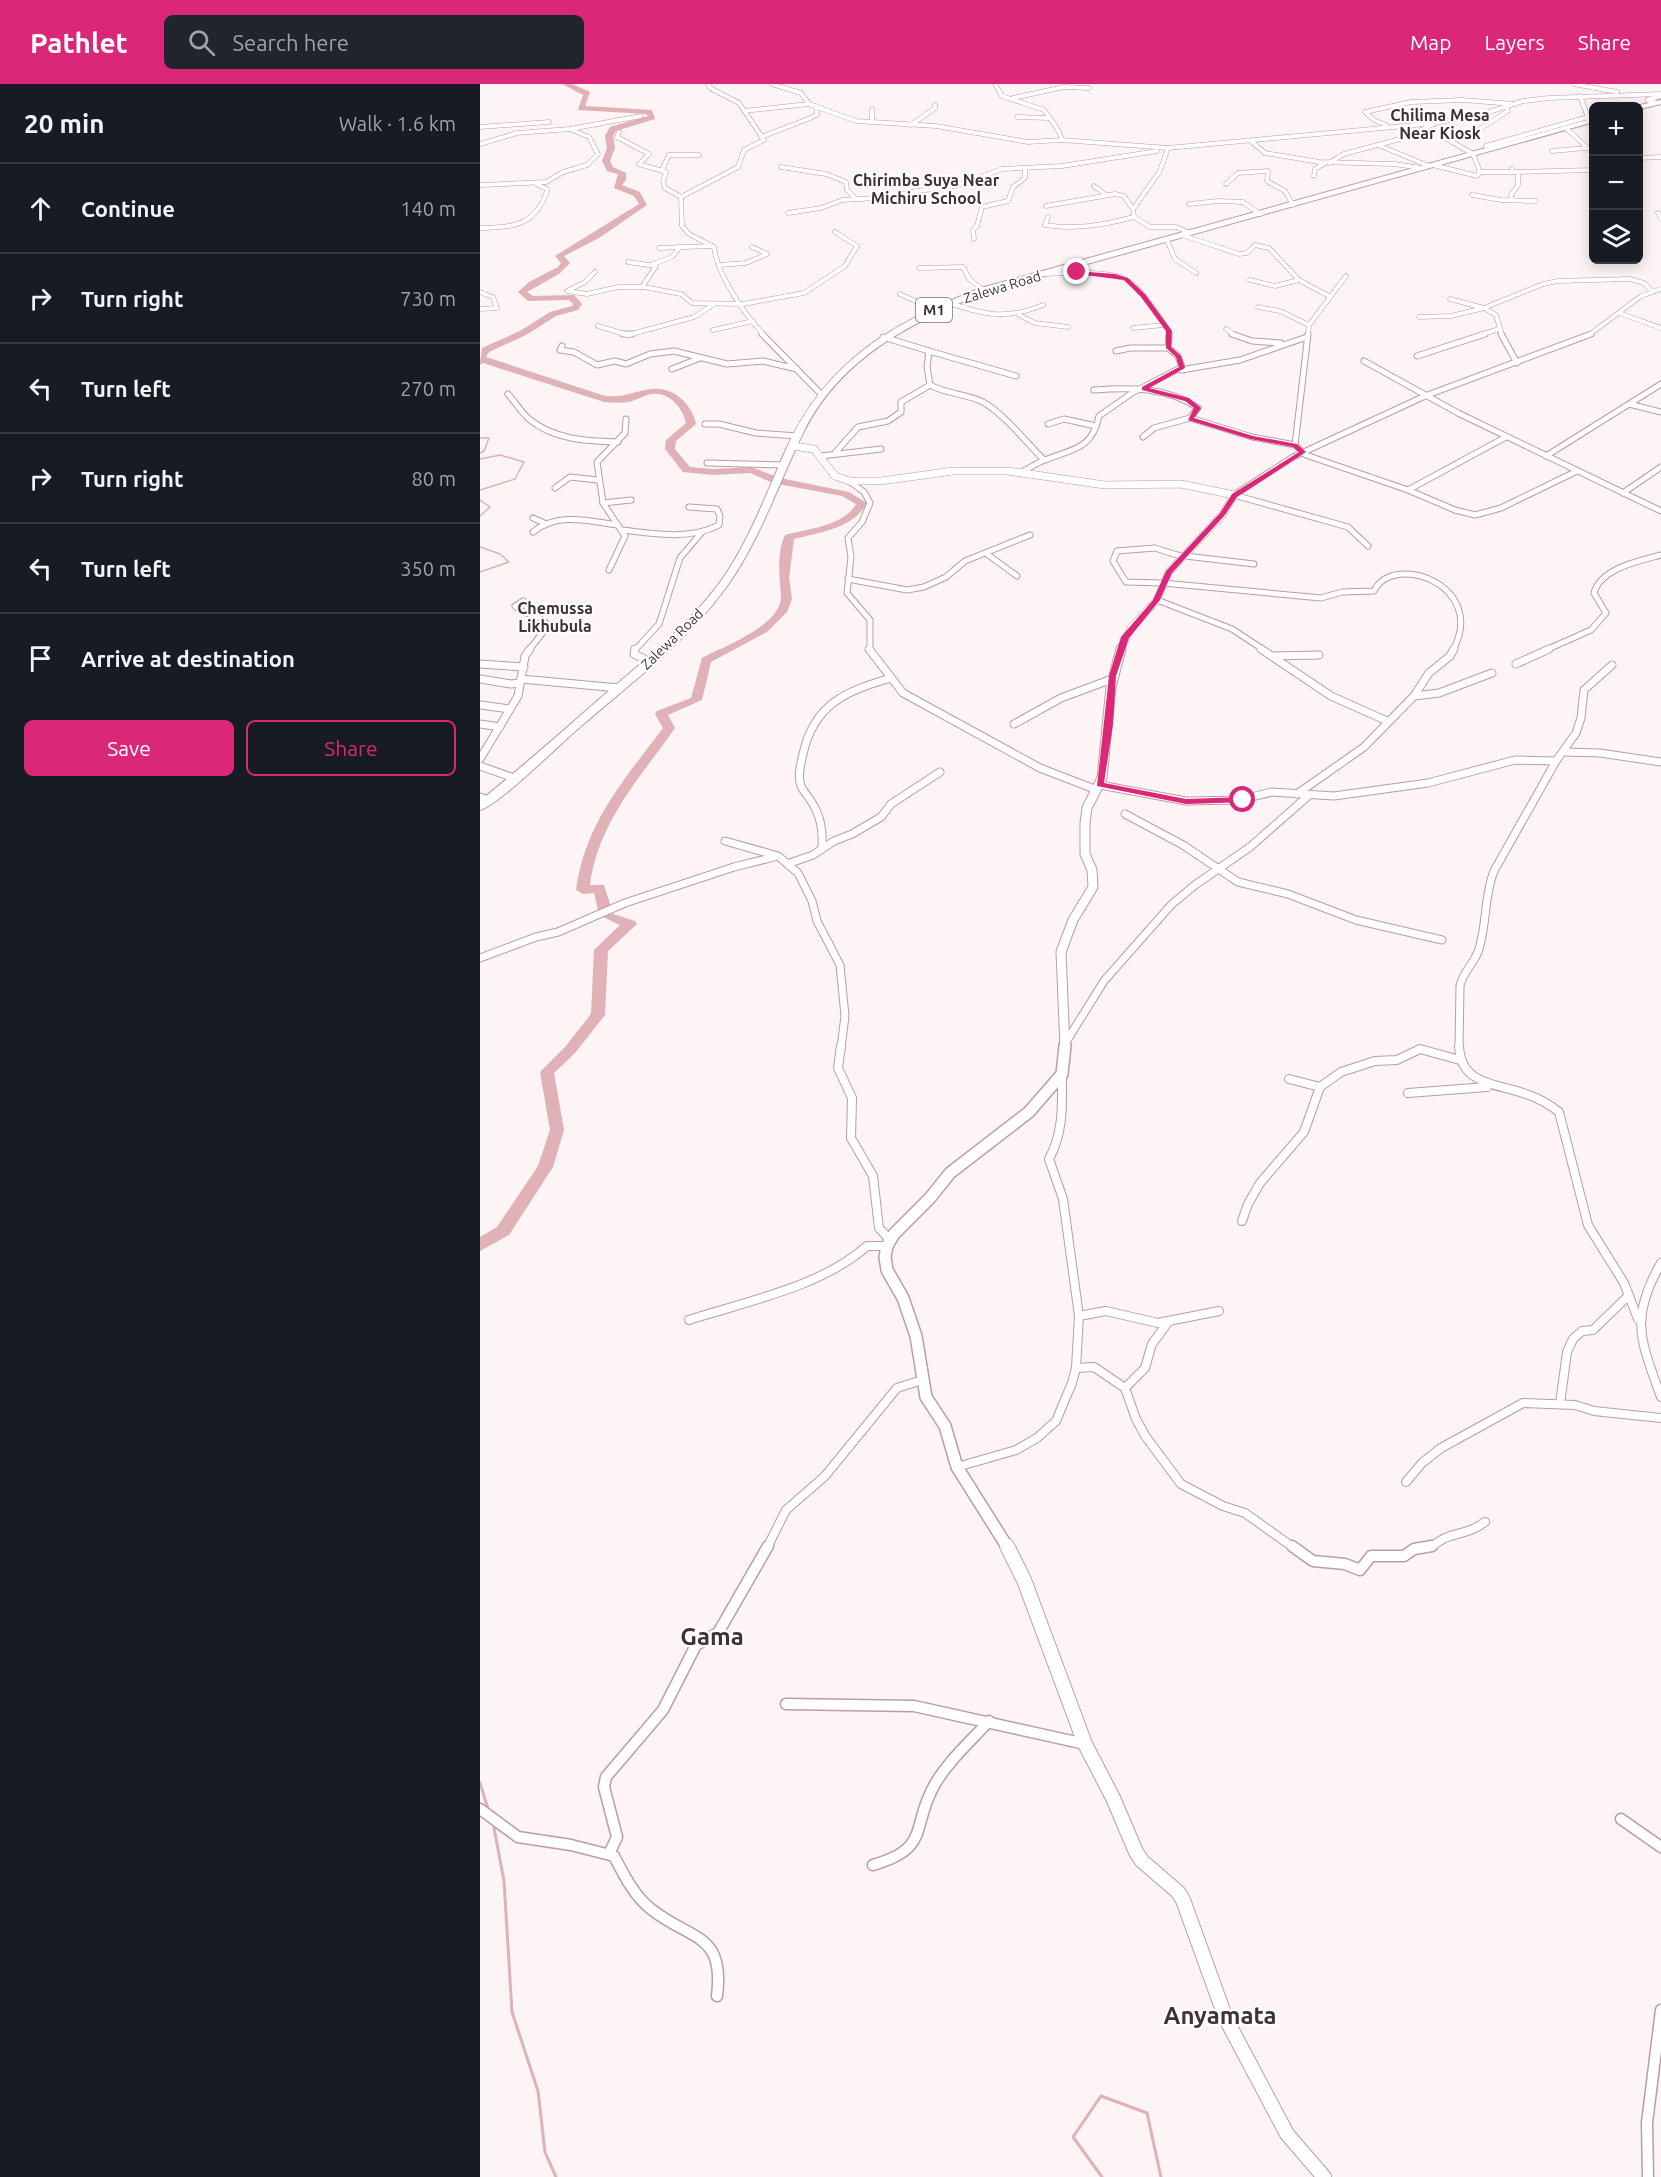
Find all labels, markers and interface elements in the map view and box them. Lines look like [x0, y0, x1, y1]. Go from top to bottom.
search box [164, 15, 584, 69]
icon: search [185, 26, 218, 59]
text: Pathlet [30, 27, 128, 58]
text: Search here [233, 30, 349, 55]
text: Map [1410, 30, 1451, 54]
text: Layers [1484, 30, 1545, 54]
text: Share [1578, 30, 1631, 54]
map controls [1589, 102, 1643, 264]
button: + [1589, 102, 1643, 156]
district label: Chilima Mesa Near Kiosk [1390, 106, 1490, 142]
text: 20 min [24, 109, 104, 138]
text: Walk · 1.6 km [339, 112, 456, 135]
button: − [1589, 156, 1643, 210]
district label: Chirimba Suya Near Michiru School [853, 171, 1000, 207]
icon: ahead [24, 192, 57, 225]
text: Continue [81, 196, 175, 221]
text: 140 m [400, 197, 456, 220]
button: layers [1589, 210, 1643, 264]
route end [1063, 258, 1089, 284]
street label: Zalewa Road [961, 268, 1043, 306]
icon: right [24, 282, 57, 315]
text: Turn right [81, 286, 183, 311]
text: 730 m [400, 287, 456, 310]
road number: M1 [916, 298, 952, 322]
icon: left [24, 372, 57, 405]
text: Turn left [81, 376, 171, 401]
text: 270 m [400, 377, 456, 400]
icon: right [24, 462, 57, 495]
text: Turn right [81, 466, 183, 491]
text: 80 m [412, 467, 456, 490]
icon: left [24, 552, 57, 585]
text: Turn left [81, 556, 171, 581]
text: 350 m [400, 557, 456, 580]
district label: Chemussa Likhubula [517, 599, 593, 635]
street label: Zalewa Road [638, 605, 706, 673]
icon: arrive [24, 642, 57, 675]
text: Arrive at destination [81, 646, 295, 671]
button: Save [24, 720, 234, 776]
button: Share [246, 720, 456, 776]
route start [1229, 786, 1255, 812]
district label: Gama [680, 1623, 744, 1650]
district label: Anyamata [1164, 2002, 1276, 2029]

